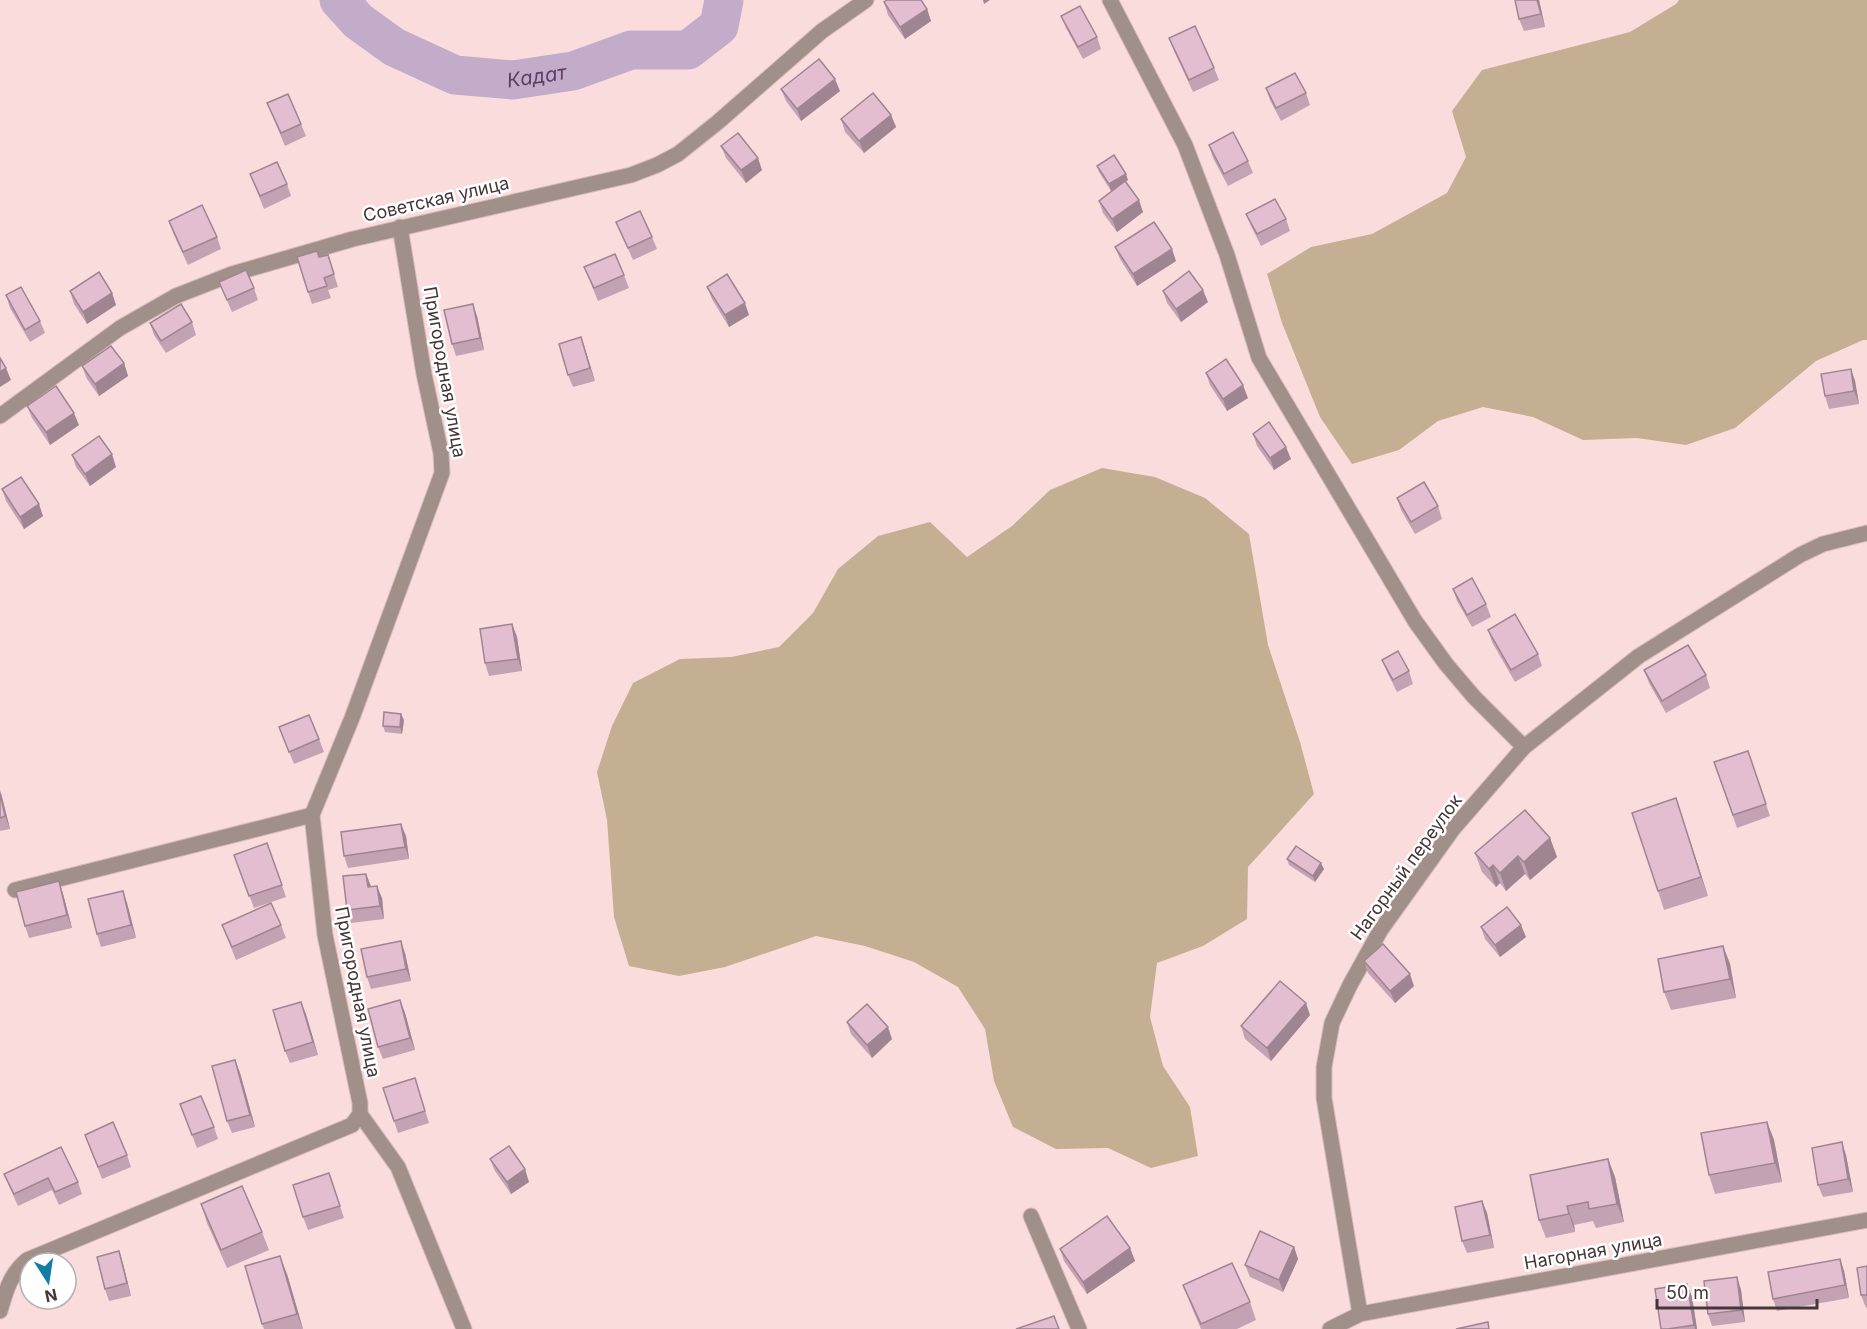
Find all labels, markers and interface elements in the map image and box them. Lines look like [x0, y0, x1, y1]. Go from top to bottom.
water label: Кадат [505, 60, 570, 93]
street label: Советская улица [361, 172, 511, 226]
street label: Пригородная улица [420, 285, 470, 459]
street label: Нагорный переулок [1346, 790, 1466, 944]
street label: Пригородная улица [331, 905, 385, 1079]
street label: Нагорная улица [1522, 1229, 1664, 1273]
north arrow [18, 1251, 78, 1311]
scale bar [1657, 1272, 1818, 1310]
text: 50 m [1666, 1282, 1709, 1303]
text: N [43, 1285, 59, 1307]

